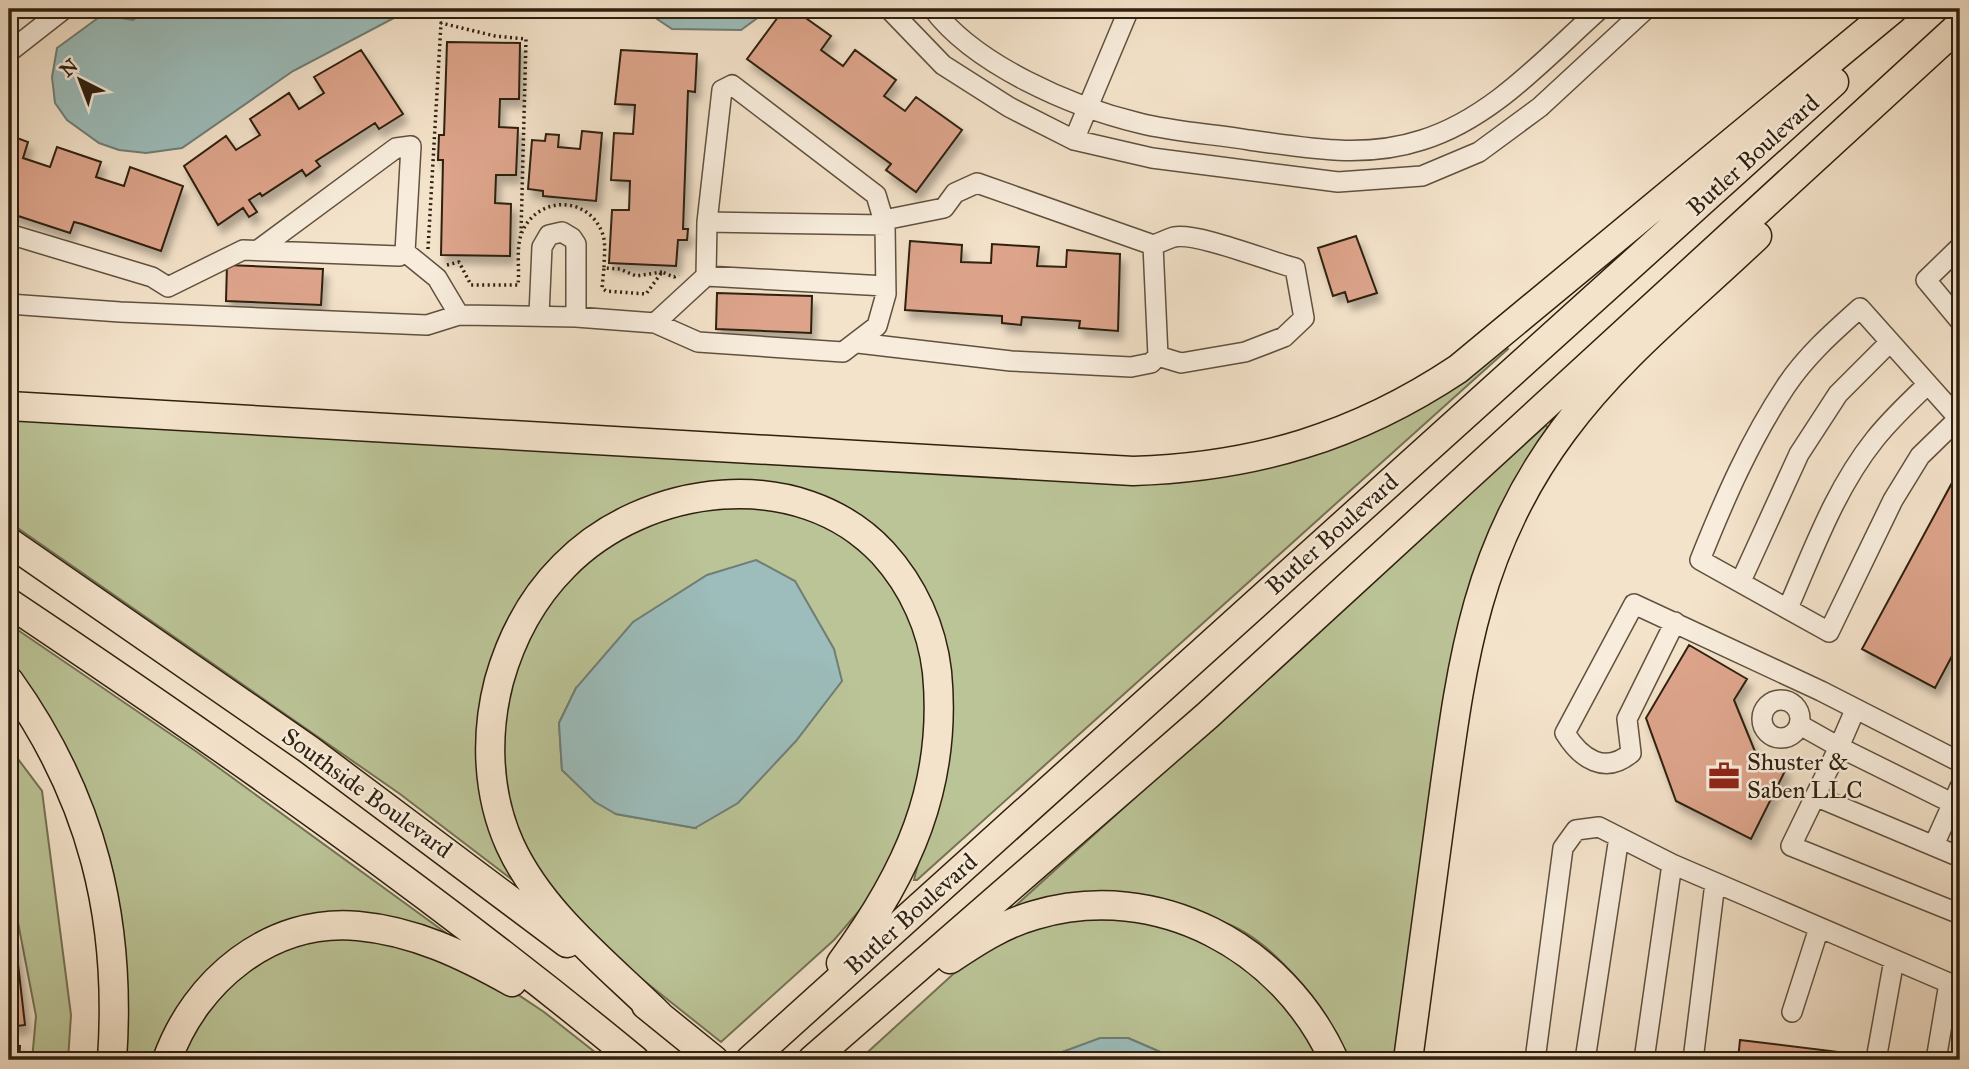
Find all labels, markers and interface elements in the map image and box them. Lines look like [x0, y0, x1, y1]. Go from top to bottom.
north arrow [46, 46, 116, 116]
text: N [55, 54, 83, 82]
street label: Butler Boulevard [1681, 88, 1825, 222]
street label: Butler Boulevard [1260, 467, 1404, 601]
street label: Southside Boulevard [276, 721, 458, 865]
place label: Shuster & Saben LLC [1747, 747, 1863, 805]
office icon: Shuster & Saben LLC [1707, 759, 1741, 793]
street label: Butler Boulevard [839, 847, 983, 981]

